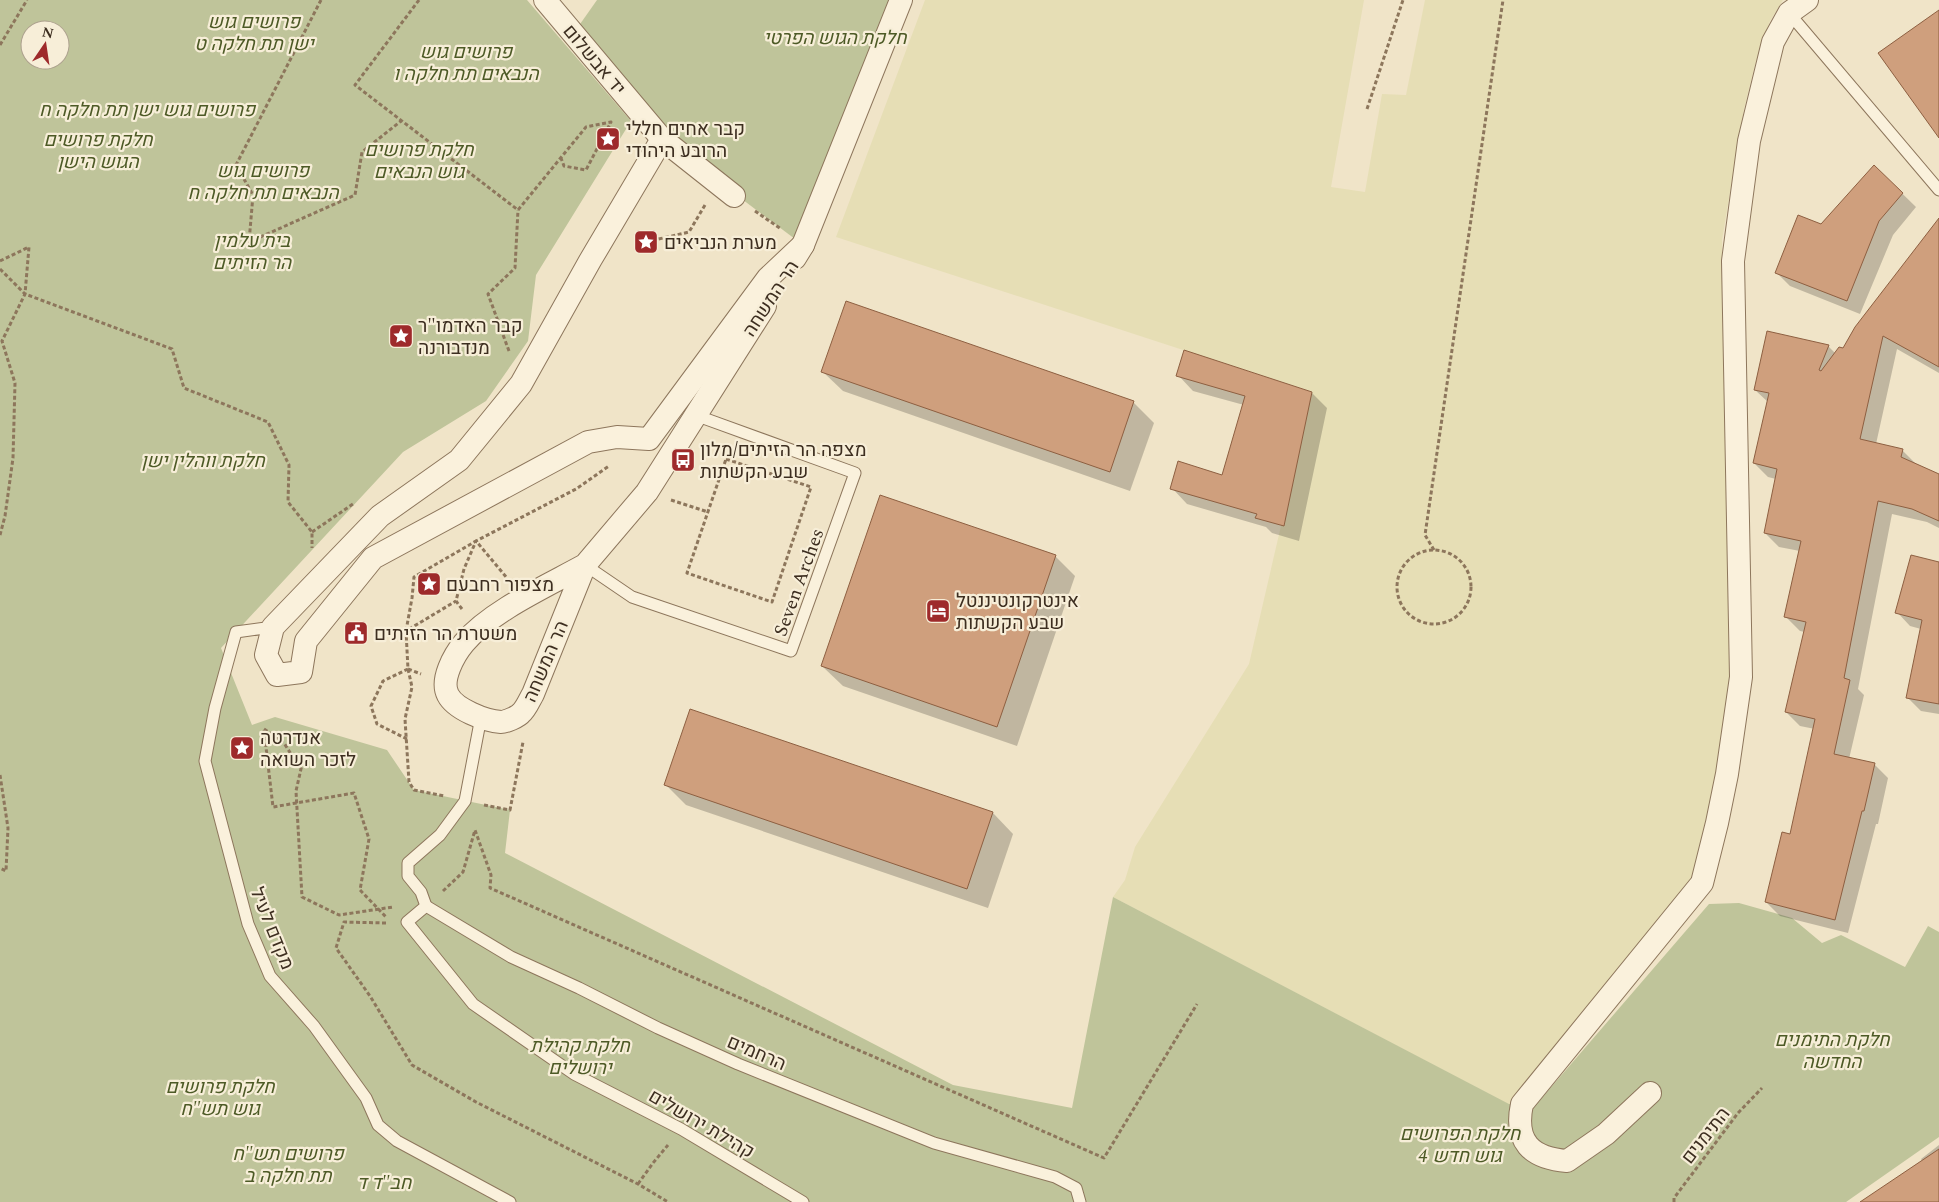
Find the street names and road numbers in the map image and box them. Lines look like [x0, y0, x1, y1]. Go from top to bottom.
street label: יד אבשלום [555, 18, 632, 102]
street label: הר המשחה [736, 255, 807, 343]
street label: Seven Arches [766, 524, 832, 641]
street label: הר המשחה [516, 616, 577, 707]
street label: מקדם לעיל [242, 883, 301, 974]
street label: הרחמים [722, 1028, 791, 1079]
street label: קהילת ירושלים [643, 1082, 760, 1166]
street label: התימנים [1675, 1101, 1738, 1171]

